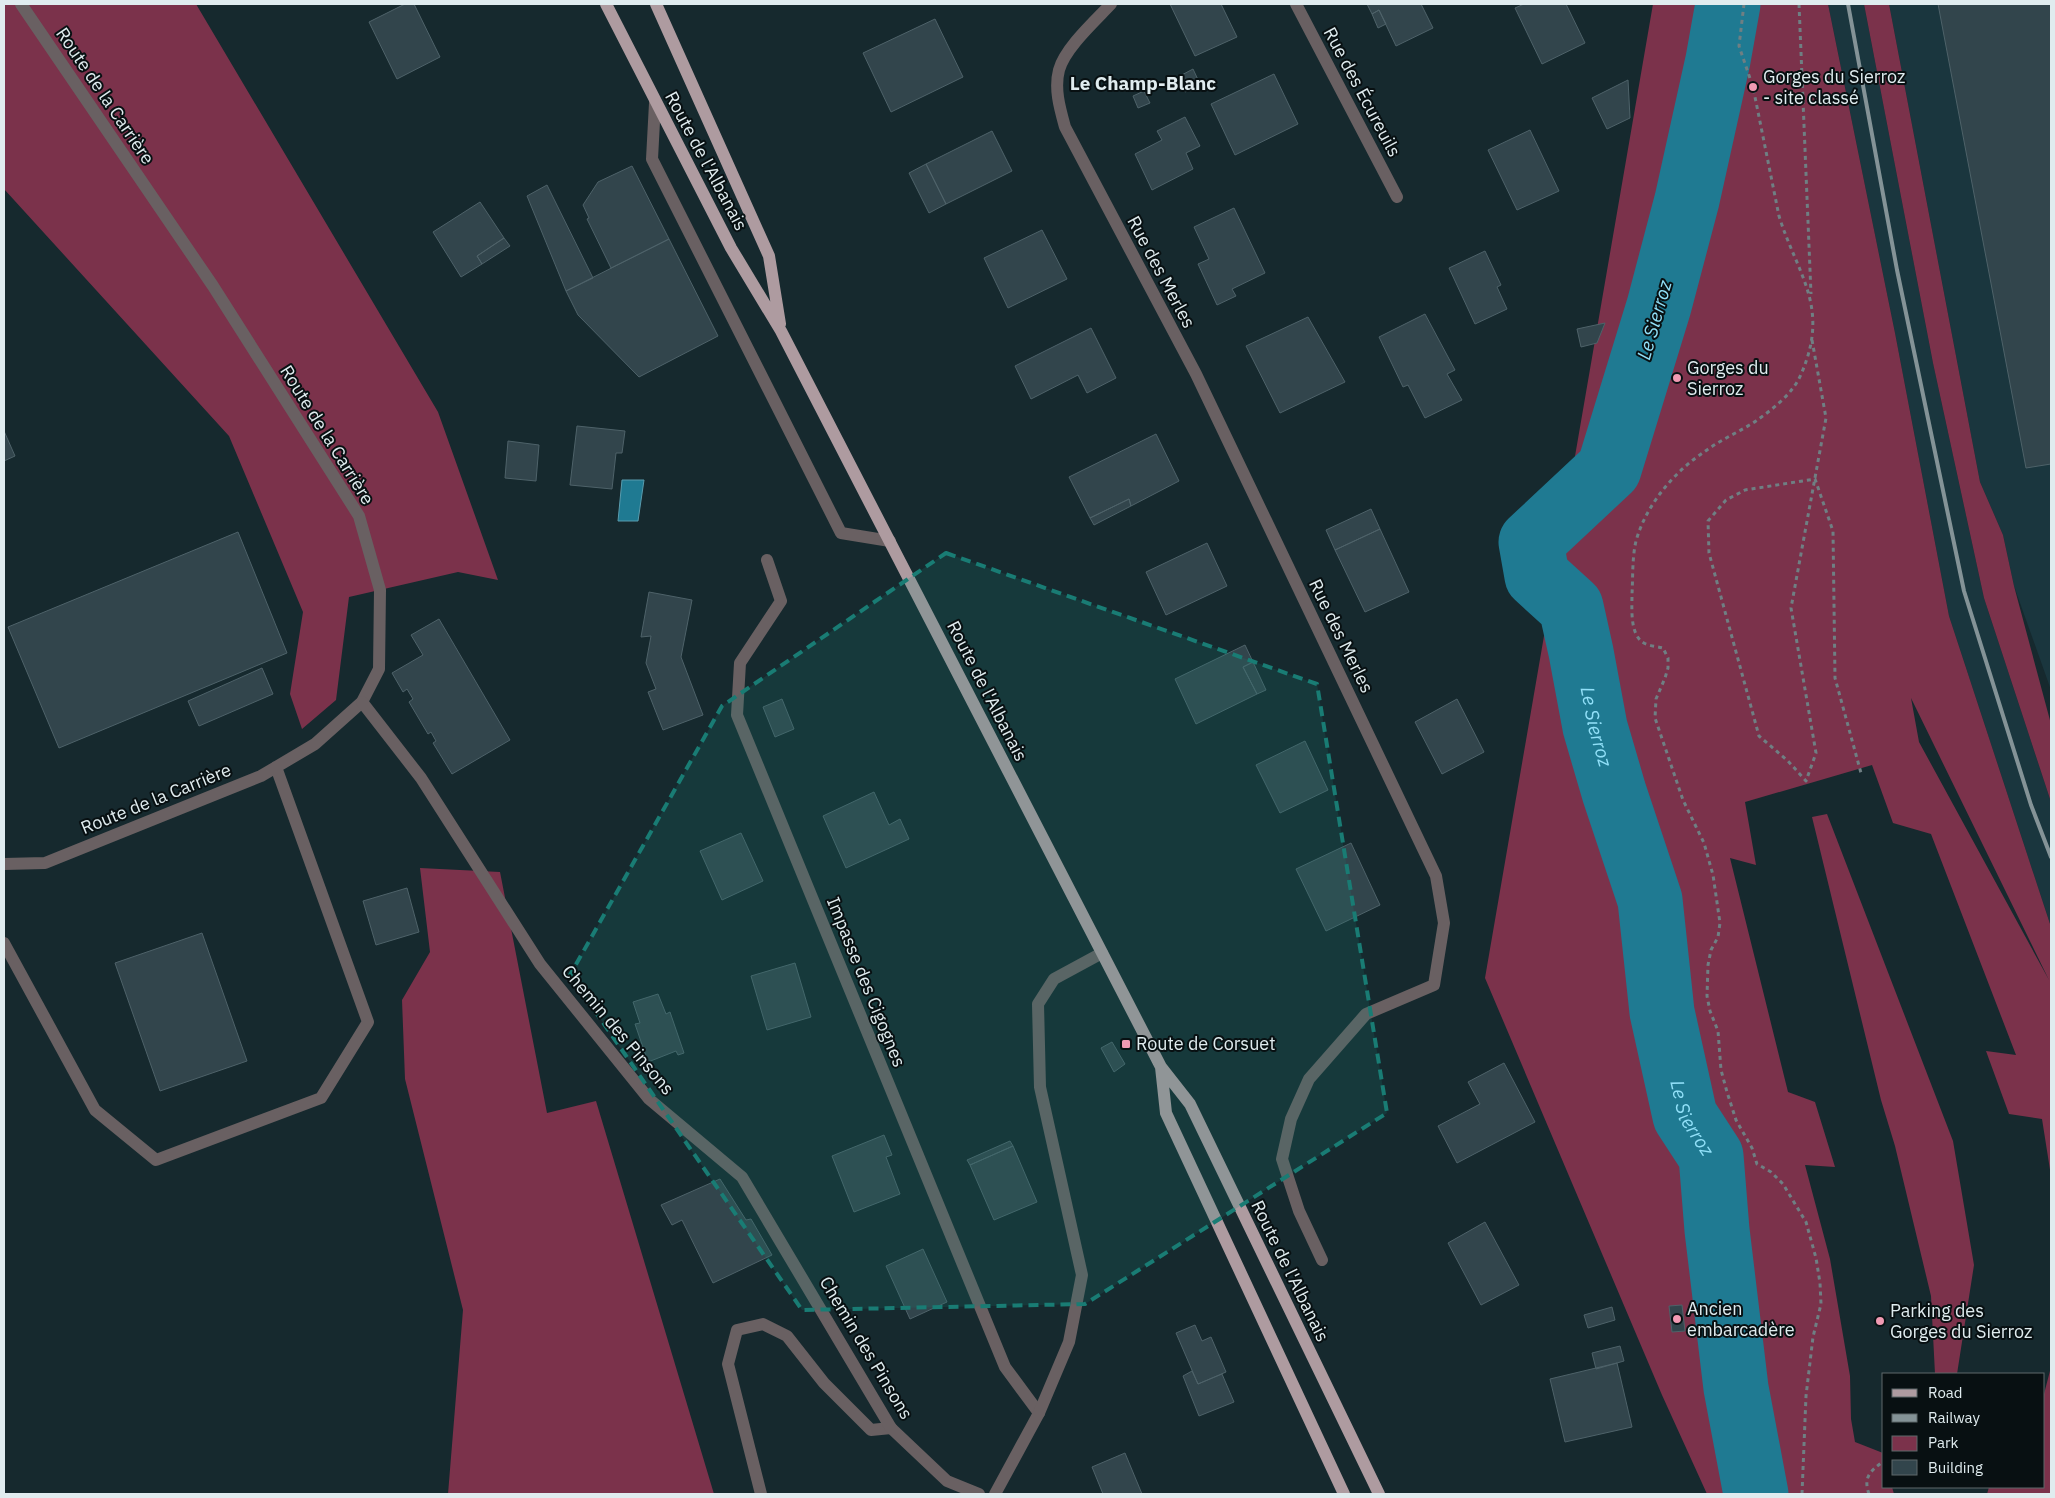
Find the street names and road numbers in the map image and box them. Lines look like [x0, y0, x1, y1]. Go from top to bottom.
street label: Route de la Carrière [51, 23, 160, 169]
street label: Rue des Écureuils [1319, 23, 1406, 161]
street label: Route de l'Albanais [660, 87, 753, 234]
street label: Rue des Merles [1122, 212, 1201, 332]
street label: Route de la Carrière [275, 361, 380, 509]
street label: Rue des Merles [1304, 575, 1379, 696]
street label: Route de l'Albanais [942, 617, 1033, 765]
street label: Route de la Carrière [77, 758, 234, 839]
street label: Impasse des Cigognes [822, 893, 911, 1070]
street label: Chemin des Pinsons [557, 960, 680, 1099]
street label: Route de l'Albanais [1246, 1196, 1335, 1345]
street label: Chemin des Pinsons [815, 1272, 918, 1423]

